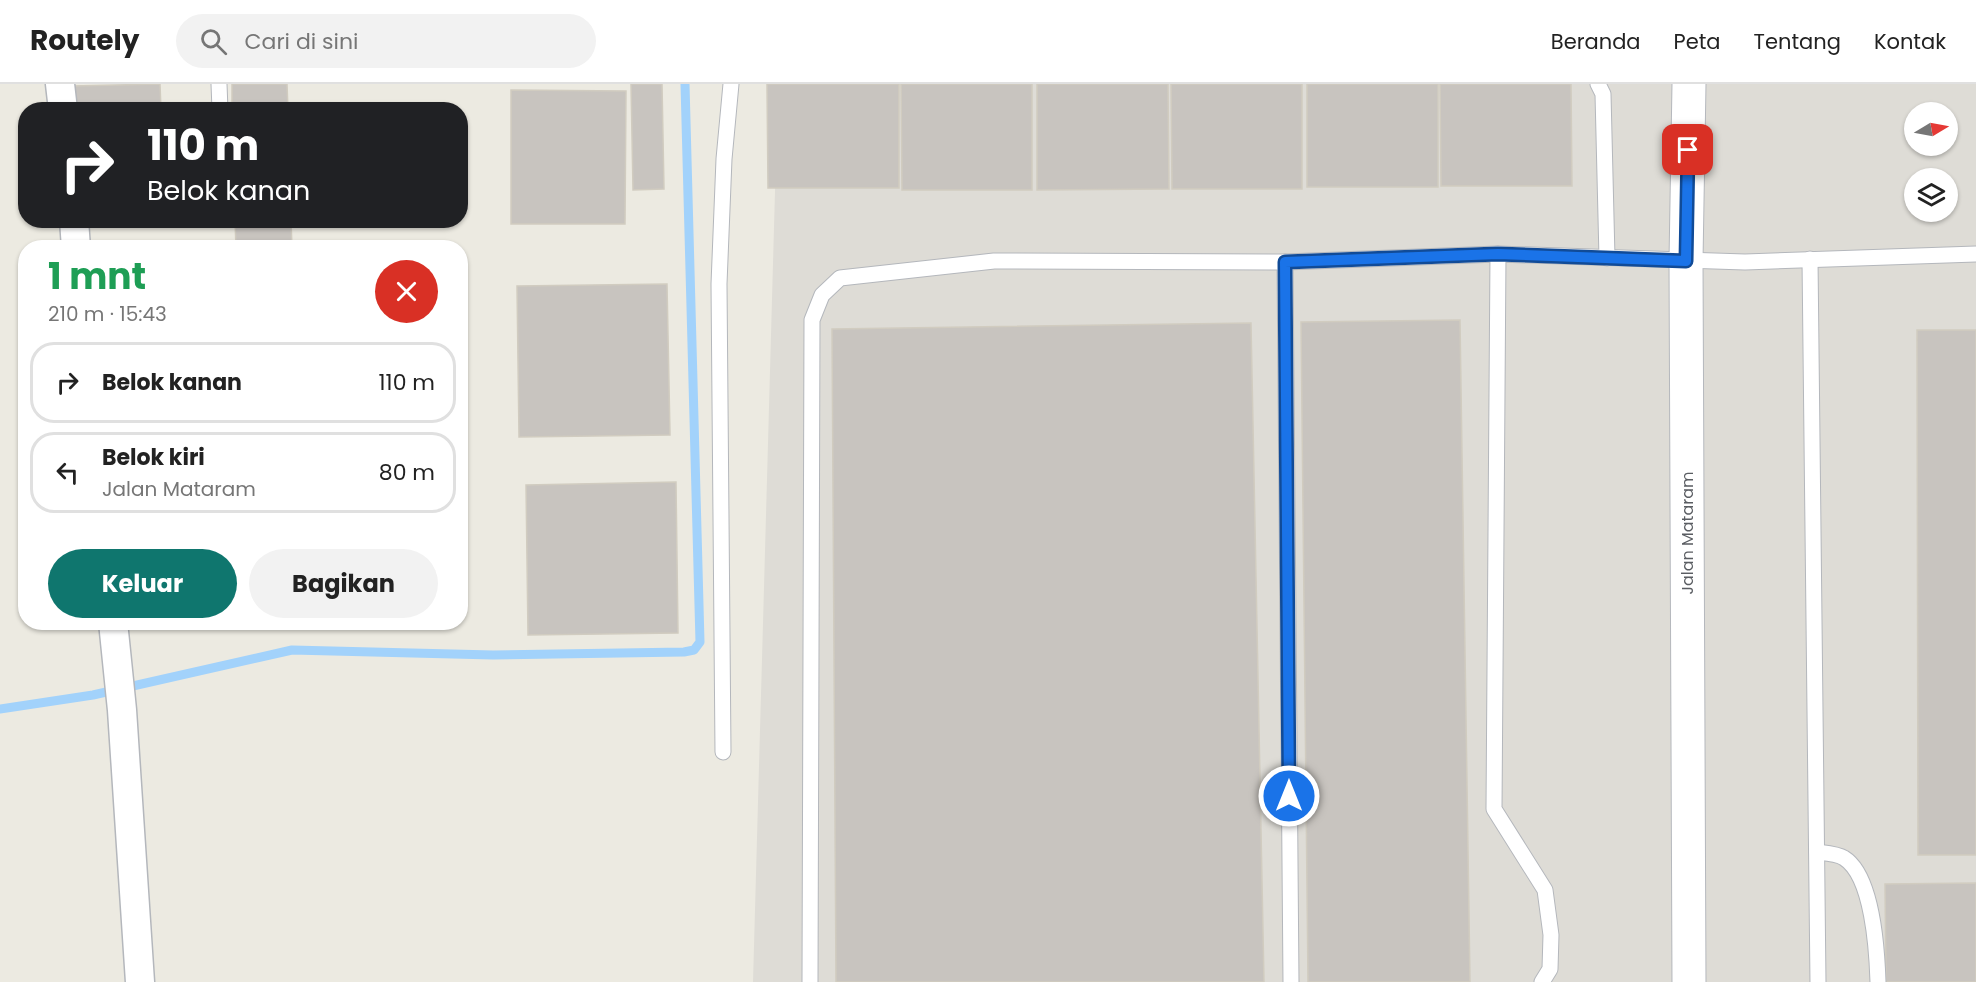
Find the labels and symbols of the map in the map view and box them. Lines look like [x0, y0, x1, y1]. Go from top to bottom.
north arrow [1904, 102, 1958, 156]
pin [1662, 124, 1713, 175]
street label: Jalan Mataram [1676, 471, 1699, 595]
position arrow [1257, 764, 1321, 828]

